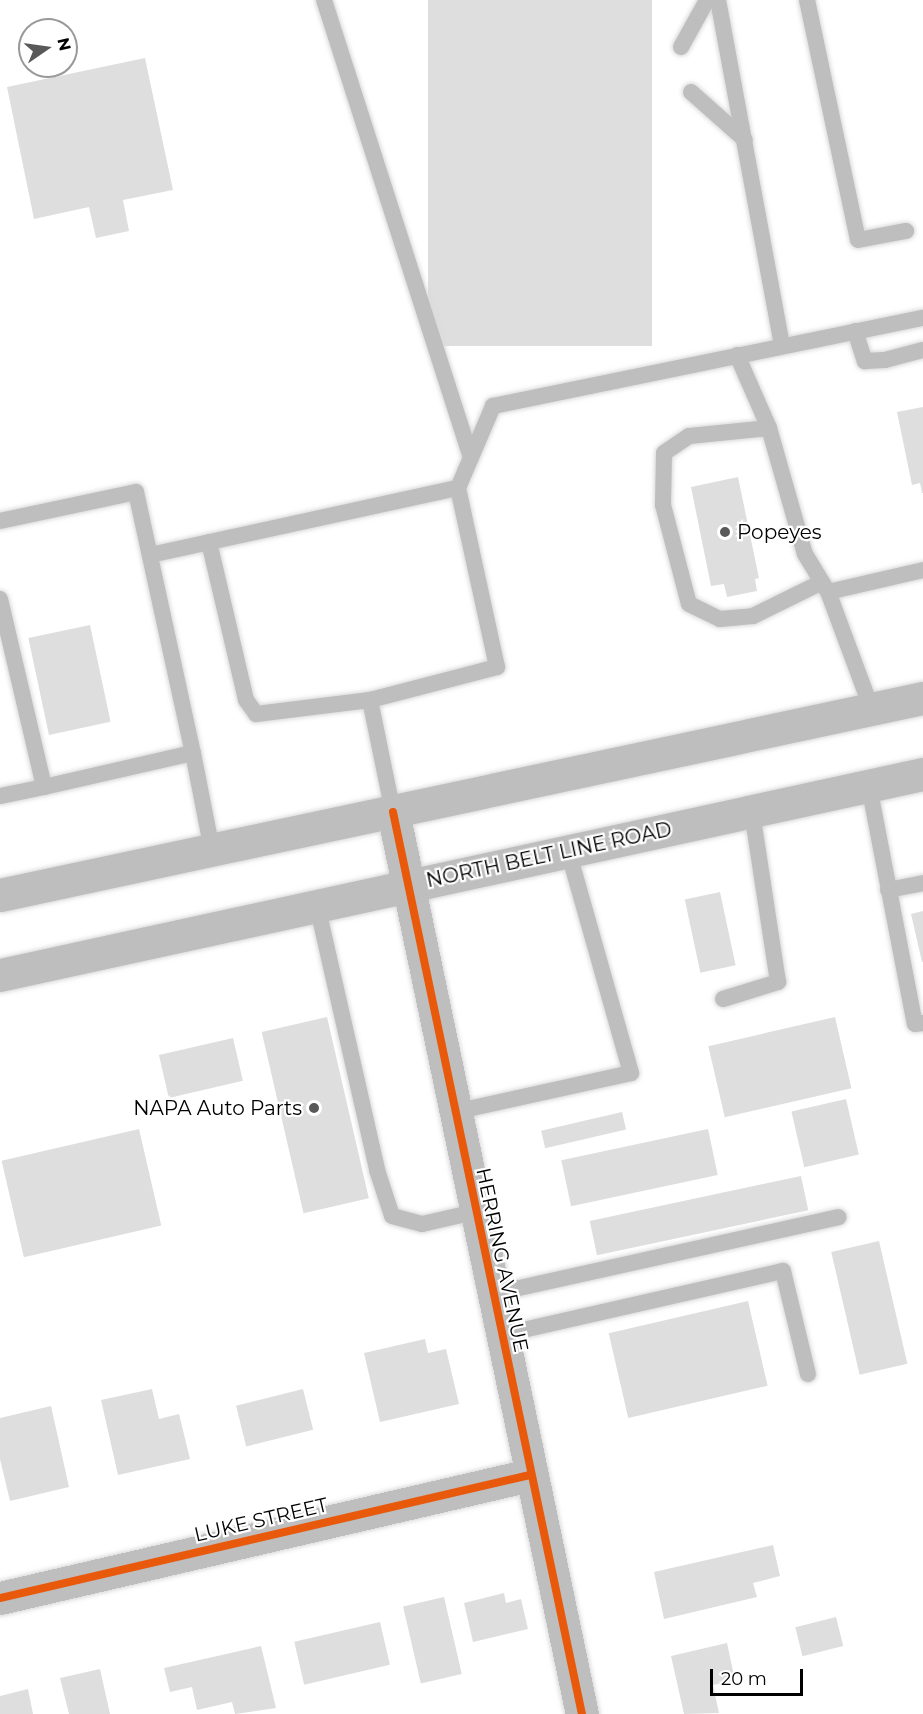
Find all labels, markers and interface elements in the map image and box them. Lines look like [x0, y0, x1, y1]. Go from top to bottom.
north arrow [18, 18, 78, 78]
text: N [53, 36, 75, 53]
place label: Popeyes [737, 520, 822, 544]
marker: Popeyes [718, 525, 732, 539]
street label: NORTH BELT LINE ROAD [424, 817, 674, 893]
place label: NAPA Auto Parts [133, 1096, 302, 1120]
marker: NAPA Auto Parts [307, 1101, 321, 1115]
street label: HERRING AVENUE [471, 1166, 533, 1354]
street label: LUKE STREET [192, 1493, 330, 1547]
scale bar [713, 1657, 806, 1695]
text: 20 m [721, 1668, 767, 1690]

